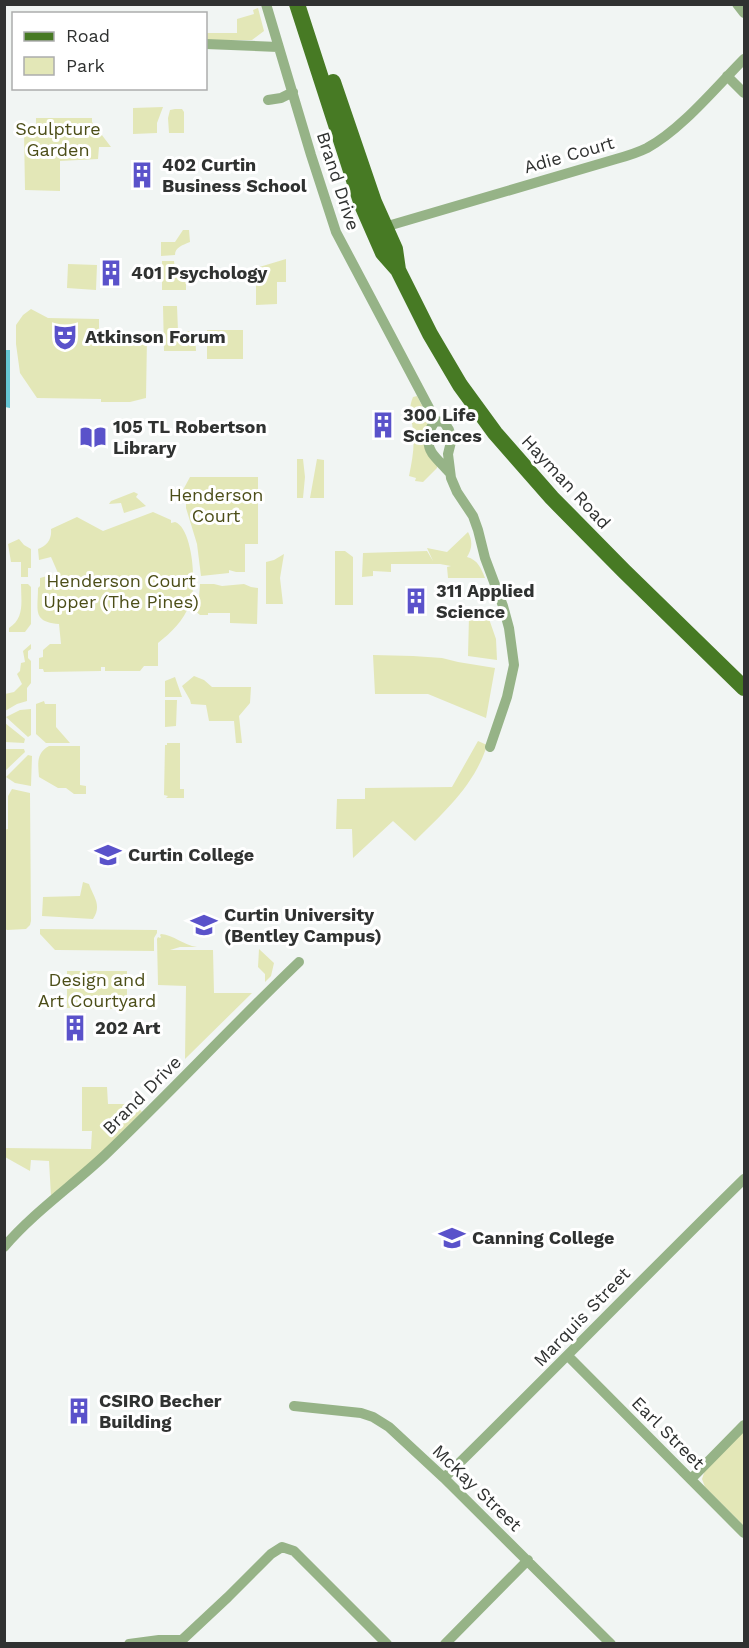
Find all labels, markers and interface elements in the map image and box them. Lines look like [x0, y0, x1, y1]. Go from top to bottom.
legend [12, 12, 207, 90]
text: Road [66, 25, 110, 46]
text: Park [66, 55, 105, 76]
park label: Sculpture Garden [15, 118, 101, 160]
street label: Brand Drive [313, 129, 364, 233]
street label: Adie Court [521, 131, 617, 177]
place label: 402 Curtin Business School [162, 154, 307, 196]
building icon: 402 Curtin Business School [127, 160, 157, 190]
building icon: 401 Psychology [96, 258, 126, 288]
place label: 401 Psychology [131, 262, 268, 283]
theatre icon: Atkinson Forum [50, 322, 80, 352]
place label: Atkinson Forum [85, 326, 226, 347]
place label: 300 Life Sciences [403, 404, 482, 446]
building icon: 300 Life Sciences [368, 410, 398, 440]
place label: 105 TL Robertson Library [113, 416, 267, 458]
library icon: 105 TL Robertson Library [78, 422, 108, 452]
street label: Hayman Road [518, 430, 615, 533]
park label: Henderson Court [169, 484, 263, 526]
park label: Henderson Court Upper (The Pines) [43, 570, 199, 612]
place label: 311 Applied Science [436, 580, 535, 622]
building icon: 311 Applied Science [401, 586, 431, 616]
school or university icon: Curtin College [93, 840, 123, 870]
place label: Curtin College [128, 844, 254, 865]
place label: Curtin University (Bentley Campus) [224, 904, 382, 946]
school or university icon: Curtin University (Bentley Campus) [189, 910, 219, 940]
park label: Design and Art Courtyard [38, 969, 156, 1011]
building icon: 202 Art [60, 1013, 90, 1043]
place label: 202 Art [95, 1017, 161, 1038]
street label: Brand Drive [98, 1051, 185, 1138]
school or university icon: Canning College [437, 1223, 467, 1253]
place label: Canning College [472, 1227, 614, 1248]
street label: Marquis Street [529, 1262, 634, 1371]
place label: CSIRO Becher Building [99, 1390, 222, 1432]
street label: Earl Street [628, 1392, 709, 1474]
building icon: CSIRO Becher Building [64, 1396, 94, 1426]
street label: McKay Street [428, 1440, 527, 1536]

